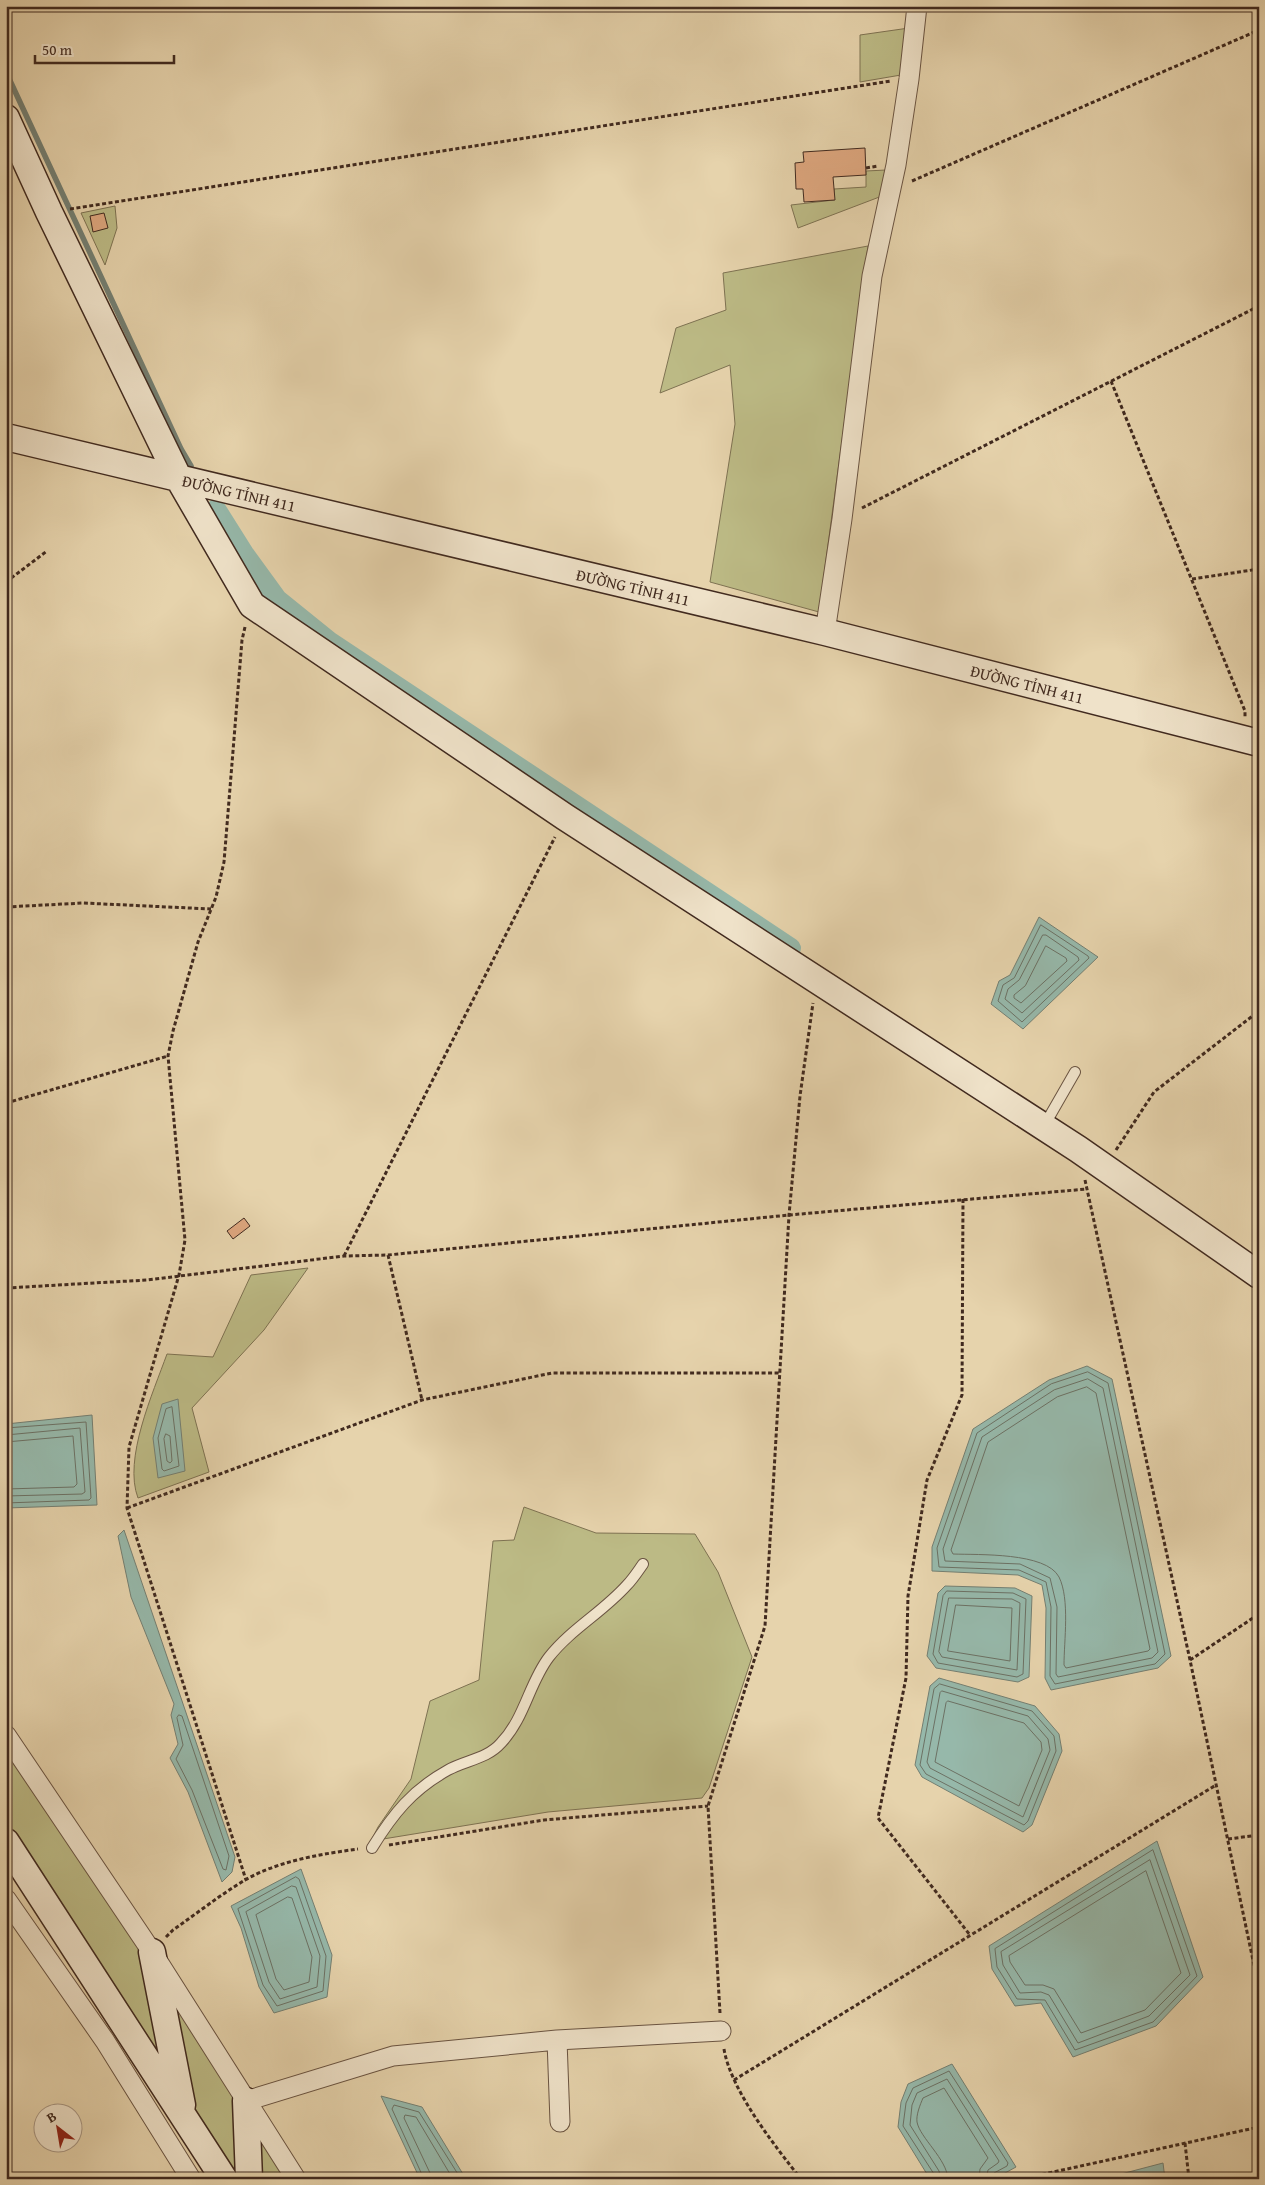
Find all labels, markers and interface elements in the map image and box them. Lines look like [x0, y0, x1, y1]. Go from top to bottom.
scale bar [35, 32, 174, 64]
text: 50 m [42, 39, 73, 60]
street label: ĐƯỜNG TỈNH 411 [180, 468, 298, 518]
street label: ĐƯỜNG TỈNH 411 [574, 562, 692, 612]
street label: ĐƯỜNG TỈNH 411 [968, 658, 1086, 710]
north arrow [32, 2102, 82, 2152]
text: B [42, 2106, 60, 2128]

